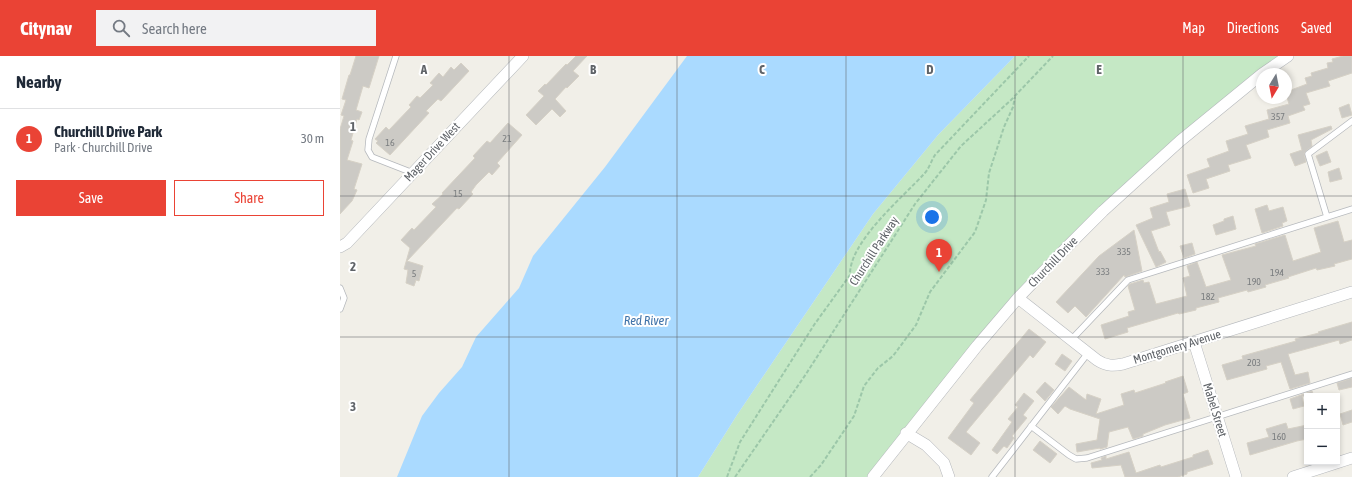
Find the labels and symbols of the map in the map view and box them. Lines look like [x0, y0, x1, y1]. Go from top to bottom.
text: A [420, 62, 428, 77]
text: B [590, 62, 597, 77]
text: C [759, 62, 765, 77]
text: D [926, 62, 934, 77]
text: E [1096, 62, 1102, 77]
north arrow [1256, 68, 1292, 104]
house number: 357 [1271, 111, 1285, 122]
text: 1 [350, 119, 356, 134]
street label: Mager Drive West [401, 119, 463, 184]
house number: 21 [502, 133, 512, 144]
house number: 16 [385, 137, 395, 148]
house number: 15 [453, 188, 463, 199]
your location [922, 207, 942, 227]
street label: Churchill Parkway [847, 214, 901, 288]
street label: Churchill Drive [1025, 234, 1081, 290]
pin: 1 [926, 239, 952, 272]
house number: 335 [1117, 246, 1131, 257]
text: 2 [350, 259, 356, 274]
house number: 333 [1096, 266, 1110, 277]
house number: 194 [1270, 267, 1284, 278]
house number: 5 [412, 268, 417, 279]
house number: 190 [1247, 276, 1261, 287]
house number: 182 [1201, 291, 1215, 302]
water label: Red River [624, 313, 669, 328]
street label: Montgomery Avenue [1131, 327, 1223, 367]
house number: 203 [1247, 357, 1261, 368]
street label: Mabel Street [1200, 381, 1230, 439]
text: 3 [350, 399, 356, 414]
house number: 160 [1272, 431, 1286, 442]

